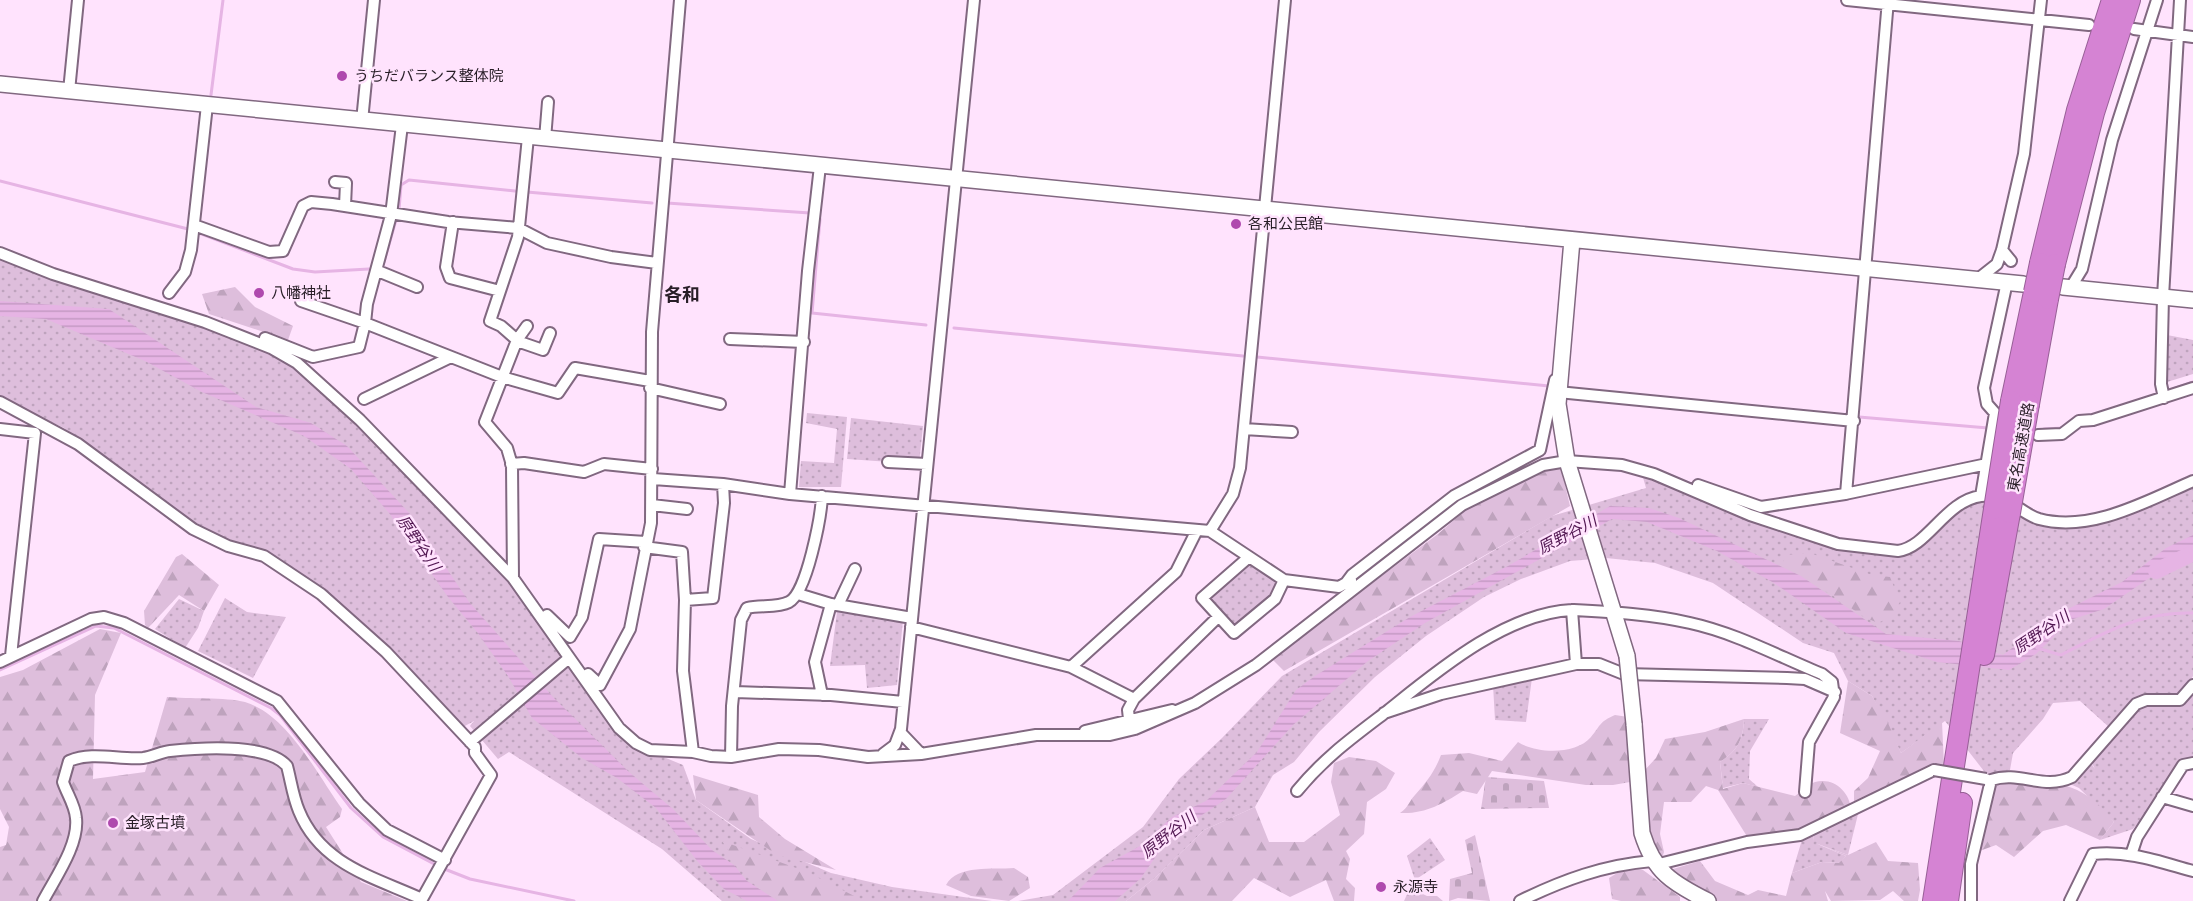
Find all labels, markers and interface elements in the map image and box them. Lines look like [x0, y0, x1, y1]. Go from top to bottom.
place label: うちだバランス整体院 [354, 66, 504, 85]
marker: うちだバランス整体院 [335, 69, 349, 83]
place label: 各和公民館 [1248, 214, 1323, 233]
marker: 各和公民館 [1229, 217, 1243, 231]
place label: 八幡神社 [271, 283, 331, 302]
district label: 各和 [664, 283, 700, 306]
marker: 八幡神社 [252, 286, 266, 300]
street label: 東名高速道路 [2003, 401, 2038, 493]
water label: 原野谷川 [1534, 509, 1602, 558]
water label: 原野谷川 [393, 511, 446, 577]
water label: 原野谷川 [2009, 605, 2075, 658]
water label: 原野谷川 [1137, 805, 1201, 862]
place label: 金塚古墳 [125, 813, 185, 832]
marker: 金塚古墳 [106, 816, 120, 830]
place label: 永源寺 [1393, 877, 1438, 896]
marker: 永源寺 [1374, 880, 1388, 894]

